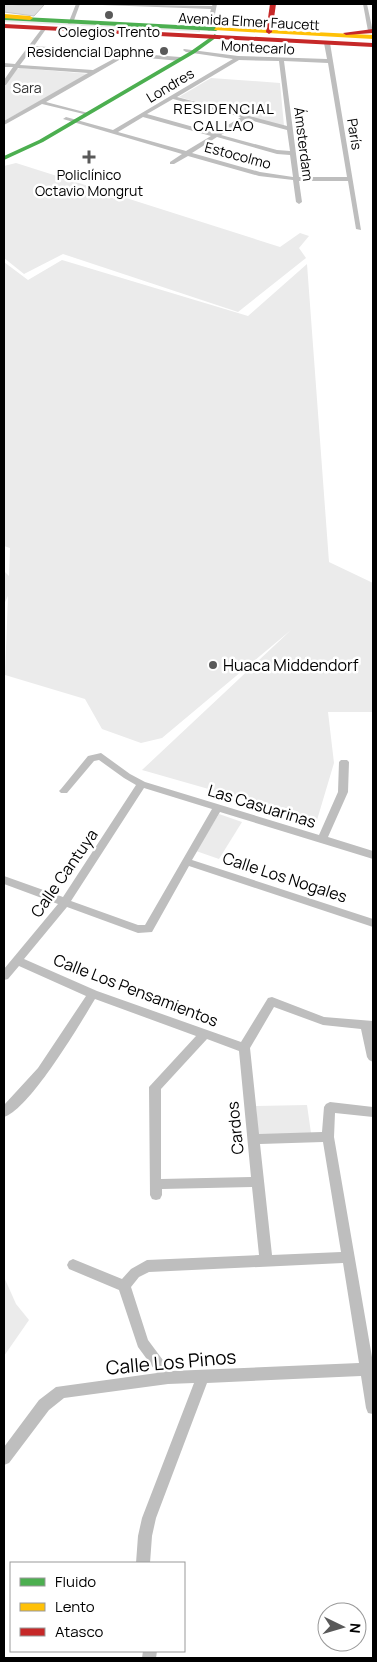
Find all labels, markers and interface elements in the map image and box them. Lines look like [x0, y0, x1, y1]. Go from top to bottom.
street label: Avenida Elmer Faucett [178, 8, 320, 34]
marker: Colegios Trento [103, 9, 115, 21]
place label: Colegios Trento [58, 22, 160, 41]
street label: Montecarlo [221, 36, 295, 58]
place label: Residencial Daphne [27, 42, 154, 61]
marker: Residencial Daphne [158, 45, 170, 57]
street label: Londres [143, 63, 197, 107]
park label: Sara [13, 78, 41, 97]
district label: RESIDENCIAL CALLAO [173, 98, 275, 136]
street label: Ámsterdam [290, 106, 318, 182]
street label: París [343, 117, 367, 151]
street label: Estocolmo [203, 137, 273, 173]
marker: Policlínico Octavio Mongrut [82, 150, 96, 164]
place label: Policlínico Octavio Mongrut [35, 165, 143, 200]
place label: Huaca Middendorf [223, 654, 359, 676]
marker: Huaca Middendorf [207, 659, 219, 671]
street label: Las Casuarinas [205, 779, 319, 833]
street label: Calle Cantuya [25, 824, 103, 922]
street label: Calle Los Nogales [220, 846, 350, 908]
street label: Calle Los Pensamientos [50, 948, 222, 1032]
street label: Cardos [221, 1100, 249, 1156]
street label: Calle Los Pinos [105, 1343, 237, 1381]
legend [10, 1562, 185, 1652]
text: Fluido [55, 1571, 96, 1592]
text: Lento [55, 1596, 95, 1617]
north arrow [317, 1602, 367, 1652]
text: Atasco [55, 1621, 103, 1642]
text: N [346, 1622, 365, 1634]

